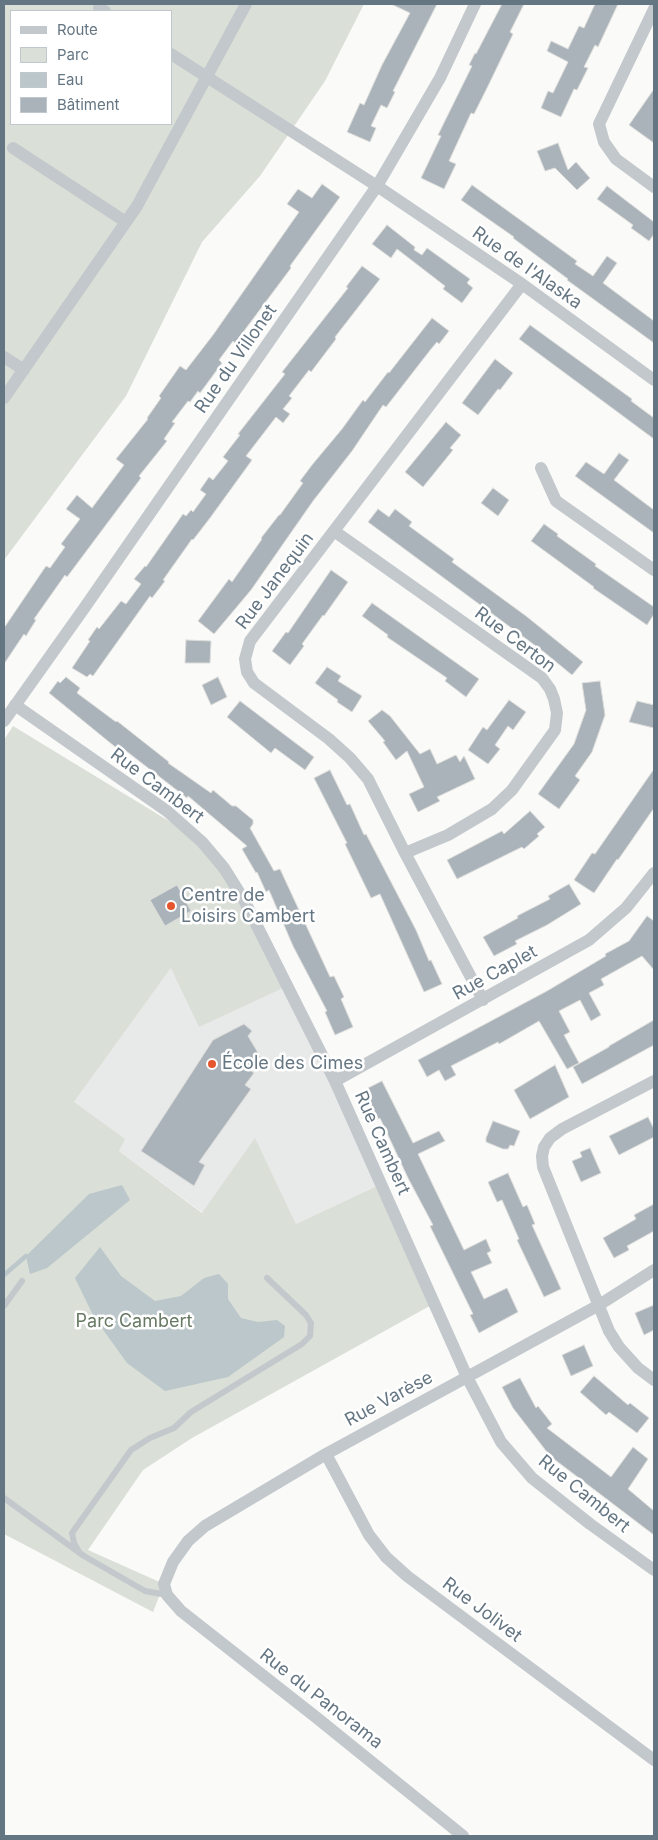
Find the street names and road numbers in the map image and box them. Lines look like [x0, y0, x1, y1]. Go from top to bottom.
street label: Rue de l'Alaska [468, 222, 586, 314]
street label: Rue du Villonet [190, 300, 282, 418]
street label: Rue Janequin [231, 528, 319, 634]
street label: Rue Certon [470, 603, 560, 677]
street label: Rue Cambert [106, 744, 208, 828]
street label: Rue Caplet [449, 941, 541, 1005]
street label: Rue Cambert [350, 1088, 414, 1198]
street label: Rue Varèse [341, 1367, 437, 1431]
street label: Rue Cambert [534, 1451, 634, 1537]
street label: Rue Jolivet [438, 1573, 526, 1647]
street label: Rue du Panorama [255, 1644, 387, 1754]

